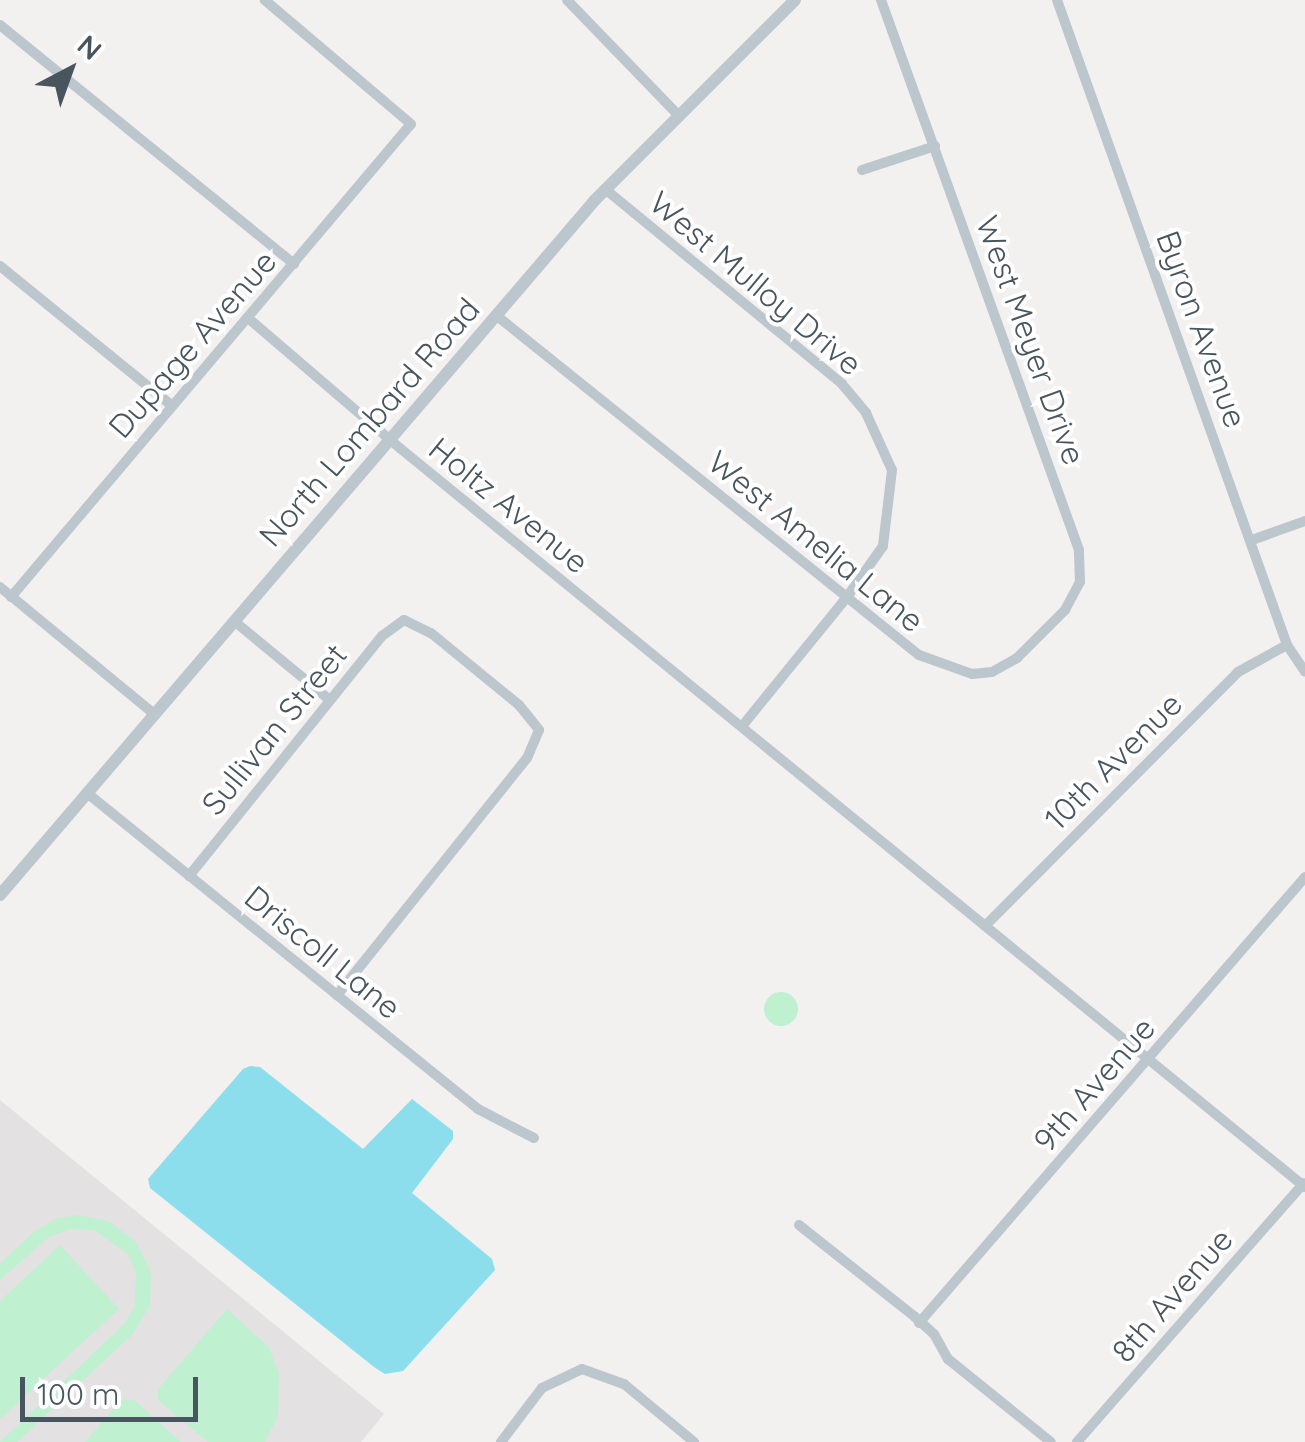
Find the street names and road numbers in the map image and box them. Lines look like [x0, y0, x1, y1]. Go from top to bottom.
street label: West Mulloy Drive [642, 183, 870, 383]
street label: West Meyer Drive [968, 210, 1094, 470]
street label: Byron Avenue [1149, 225, 1255, 433]
street label: Dupage Avenue [100, 243, 284, 445]
street label: North Lombard Road [251, 290, 487, 554]
street label: Holtz Avenue [422, 429, 596, 581]
street label: West Amelia Lane [700, 442, 932, 640]
street label: Sullivan Street [193, 636, 355, 822]
street label: 10th Avenue [1036, 684, 1190, 838]
street label: Driscoll Lane [237, 877, 409, 1027]
street label: 9th Avenue [1025, 1009, 1163, 1159]
street label: 8th Avenue [1104, 1220, 1240, 1370]

